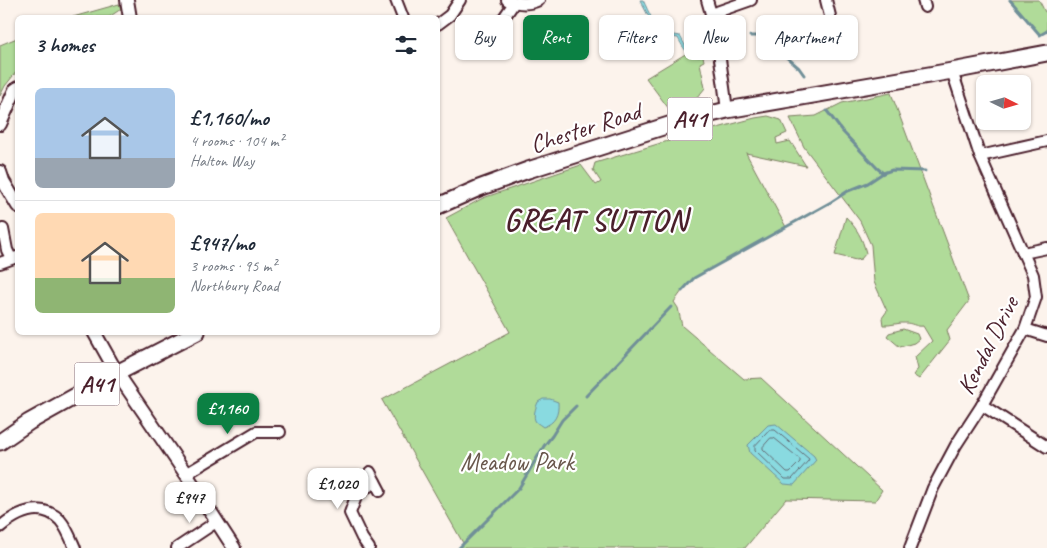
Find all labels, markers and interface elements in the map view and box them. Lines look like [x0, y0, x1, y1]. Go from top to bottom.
chip: Buy [455, 15, 513, 60]
chip: Rent [523, 15, 589, 60]
chip: Filters [599, 15, 674, 60]
chip: New [684, 15, 746, 60]
chip: Apartment [756, 15, 858, 60]
icon: filters [392, 31, 420, 59]
text: 3 homes [35, 32, 94, 58]
north arrow [976, 75, 1031, 130]
map controls [976, 75, 1031, 130]
street label: Chester Road [526, 94, 649, 161]
road number: A41 [668, 98, 712, 140]
text: £1,160/mo [190, 105, 269, 131]
icon: home [75, 108, 135, 168]
text: 4 rooms · 104 m² [190, 131, 284, 151]
text: Halton Way [190, 151, 254, 171]
district label: GREAT SUTTON [504, 201, 692, 239]
text: £947/mo [190, 230, 254, 256]
icon: home [75, 233, 135, 293]
text: 3 rooms · 95 m² [190, 256, 276, 276]
text: Northbury Road [190, 276, 279, 296]
street label: Kendal Drive [950, 289, 1027, 400]
road number: A41 [74, 362, 120, 406]
pin: £1,160 [187, 392, 269, 435]
text: £1,160 [208, 399, 248, 419]
park label: Meadow Park [460, 446, 576, 478]
pin: £1,020 [297, 468, 379, 510]
text: £1,020 [318, 474, 358, 494]
pin: £947 [160, 482, 220, 524]
text: £947 [176, 488, 204, 508]

